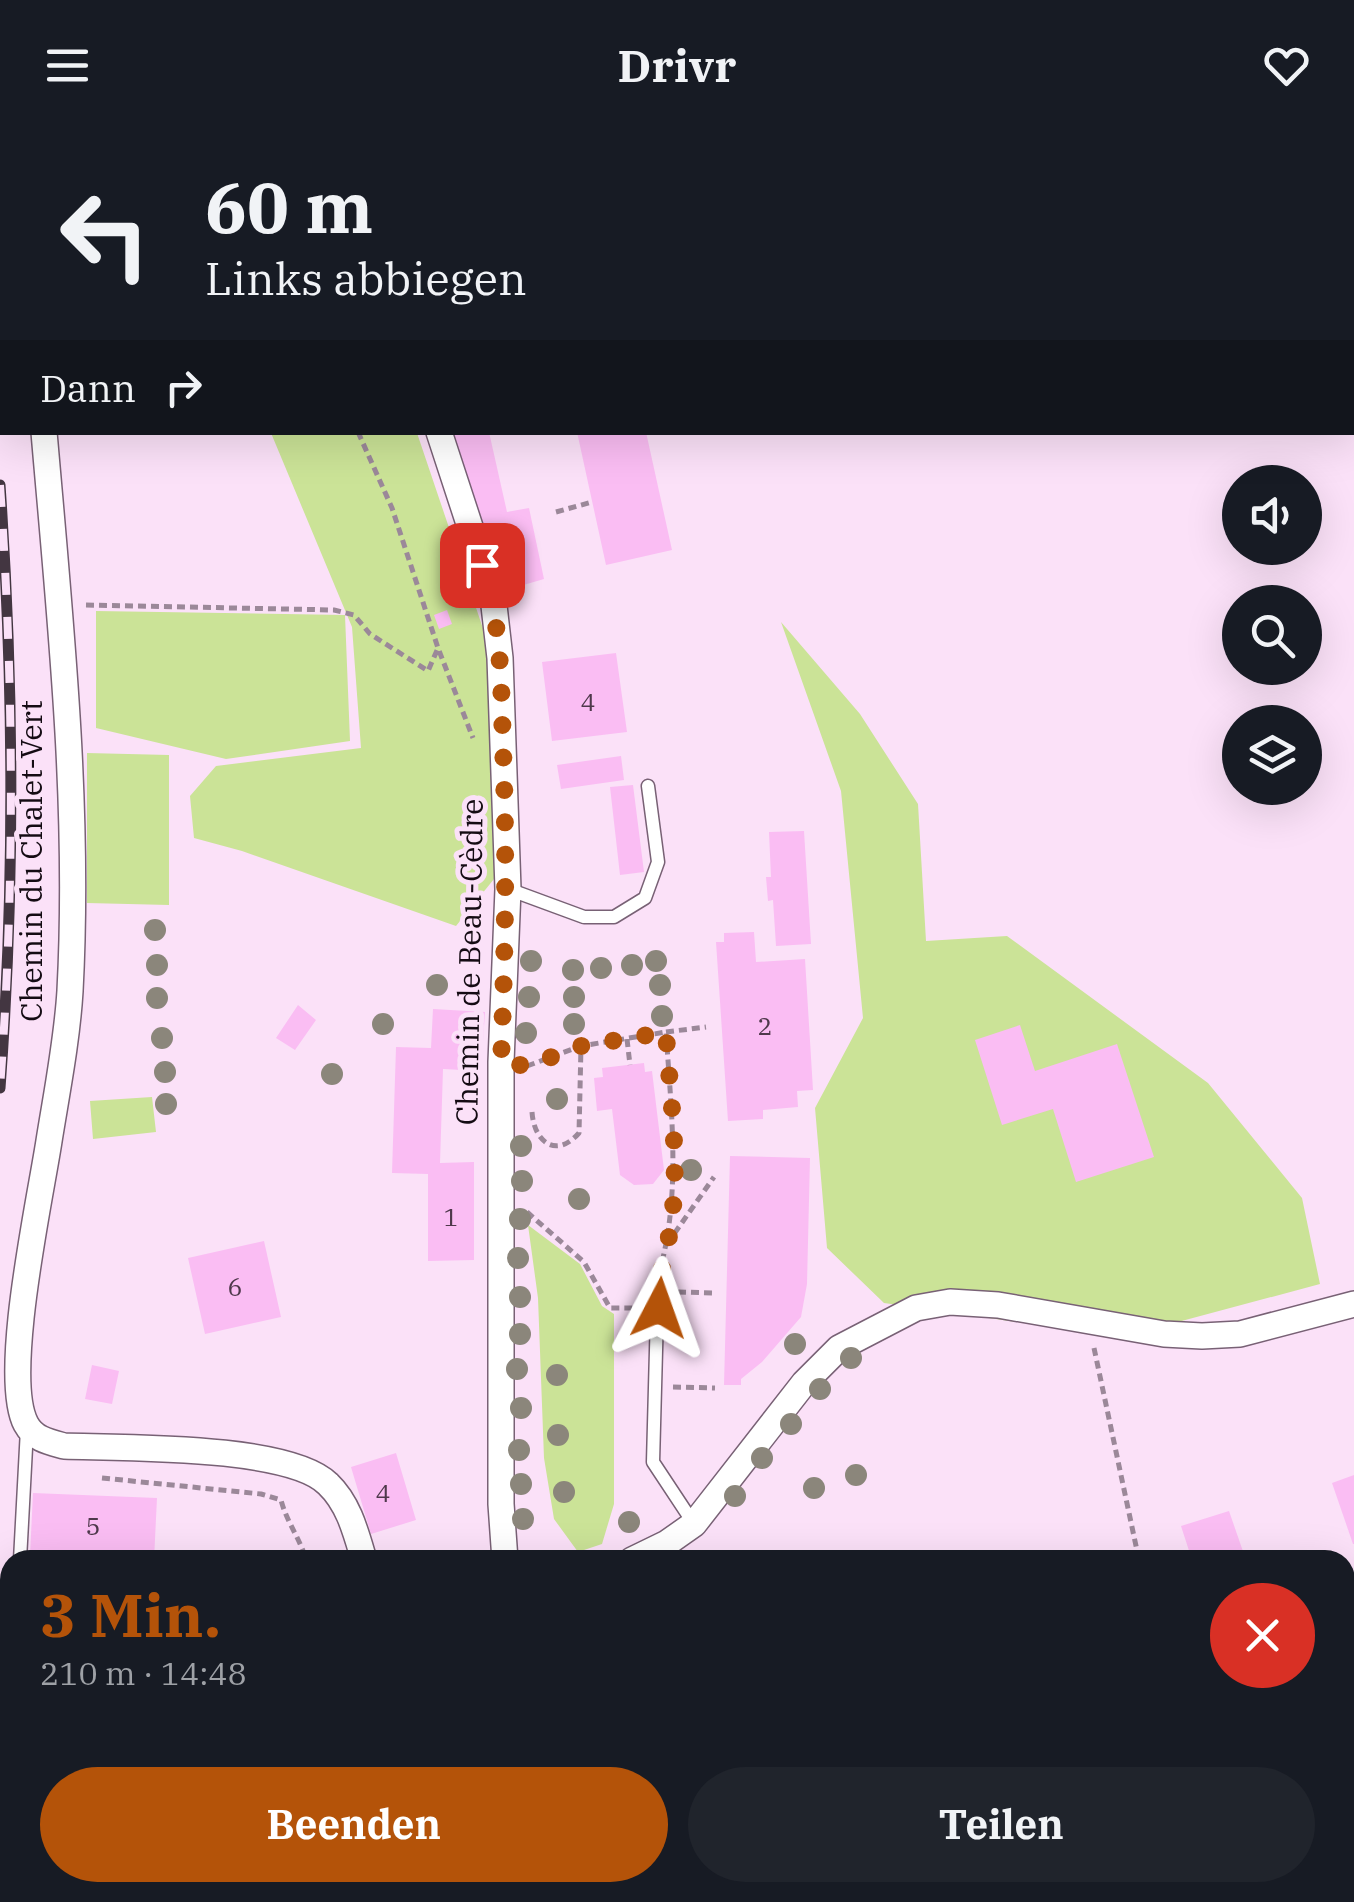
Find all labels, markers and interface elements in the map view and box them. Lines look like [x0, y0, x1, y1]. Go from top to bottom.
text: Drivr [618, 36, 736, 94]
icon: menu [40, 38, 95, 93]
icon: heart [1259, 38, 1314, 93]
text: 60 m [205, 161, 373, 252]
icon: left [40, 170, 170, 300]
text: Links abbiegen [205, 249, 527, 307]
icon: right [156, 360, 211, 415]
text: Dann [40, 363, 136, 412]
map controls [1222, 465, 1322, 805]
button: sound [1222, 465, 1322, 565]
pin [440, 523, 525, 608]
icon: arrive [455, 538, 510, 593]
button: search [1222, 585, 1322, 685]
house number: 4 [580, 685, 596, 718]
street label: Chemin du Chalet-Vert [11, 700, 50, 1022]
button: layers [1222, 705, 1322, 805]
street label: Chemin de Beau-Cèdre [446, 798, 491, 1126]
house number: 2 [757, 1009, 773, 1042]
house number: 1 [443, 1200, 459, 1233]
position arrow [607, 1256, 711, 1360]
house number: 6 [227, 1270, 243, 1303]
house number: 4 [375, 1476, 391, 1509]
house number: 5 [85, 1509, 101, 1542]
text: 3 Min. [40, 1575, 221, 1654]
button: close [1210, 1583, 1315, 1688]
text: 210 m · 14:48 [40, 1652, 247, 1694]
button: Beenden [40, 1767, 668, 1882]
button: Teilen [688, 1767, 1315, 1882]

